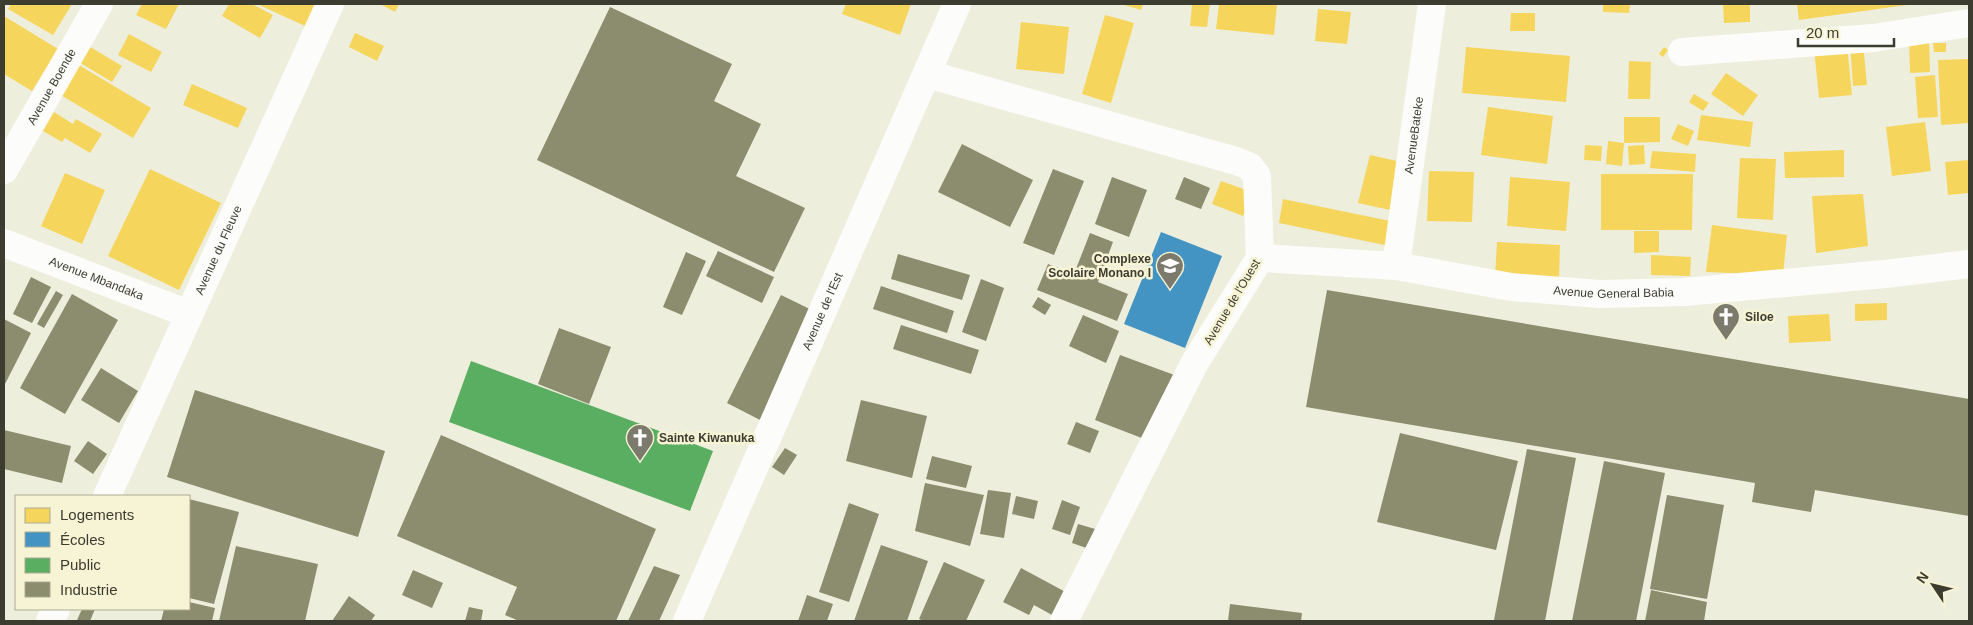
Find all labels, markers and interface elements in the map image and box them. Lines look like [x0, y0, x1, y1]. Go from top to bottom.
scale bar [1798, 15, 1894, 47]
text: 20 m [1806, 24, 1839, 41]
street label: Avenue Boende [24, 46, 79, 127]
street label: AvenueBateke [1402, 95, 1426, 175]
street label: Avenue du Fleuve [192, 203, 245, 297]
school or university icon: Complexe Scolaire Monano I [1155, 251, 1185, 290]
place label: Complexe Scolaire Monano I [1048, 252, 1151, 280]
street label: Avenue Mbandaka [47, 254, 146, 303]
street label: Avenue de l'Ouest [1201, 256, 1263, 347]
street label: Avenue de l'Est [799, 270, 846, 352]
street label: Avenue General Babia [1553, 283, 1674, 301]
church icon: Siloe [1711, 302, 1741, 341]
place label: Siloe [1745, 310, 1774, 324]
church icon: Sainte Kiwanuka [625, 423, 655, 462]
place label: Sainte Kiwanuka [659, 431, 755, 445]
legend [15, 495, 190, 610]
text: Logements [60, 506, 134, 523]
text: Écoles [60, 531, 105, 548]
text: Public [60, 556, 101, 573]
north arrow [1908, 560, 1958, 610]
text: N [1913, 569, 1932, 586]
text: Industrie [60, 581, 118, 598]

